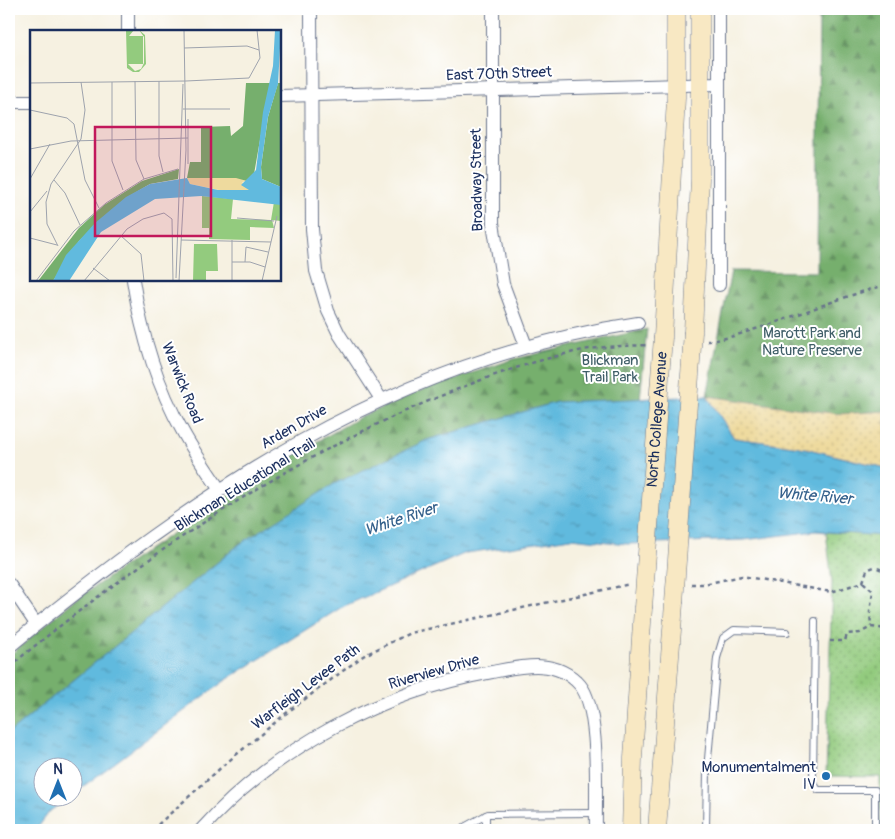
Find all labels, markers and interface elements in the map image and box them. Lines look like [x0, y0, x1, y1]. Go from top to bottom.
inset map [30, 30, 281, 281]
street label: East 70th Street [446, 63, 553, 85]
street label: Broadway Street [467, 127, 487, 232]
park label: Marott Park and Nature Preserve [762, 324, 863, 360]
street label: Warwick Road [157, 340, 207, 426]
street label: North College Avenue [642, 350, 671, 488]
park label: Blickman Trail Park [582, 351, 639, 387]
street label: Arden Drive [258, 400, 331, 454]
street label: Blickman Educational Trail [171, 434, 319, 536]
water label: White River [777, 483, 856, 509]
water label: White River [362, 497, 442, 540]
street label: Warfleigh Levee Path [248, 640, 364, 734]
street label: Riverview Drive [386, 650, 482, 694]
north arrow [32, 756, 82, 806]
place label: Monumentalment IV [702, 758, 817, 794]
text: N [53, 761, 63, 778]
marker: Monumentalment IV [820, 770, 832, 782]

